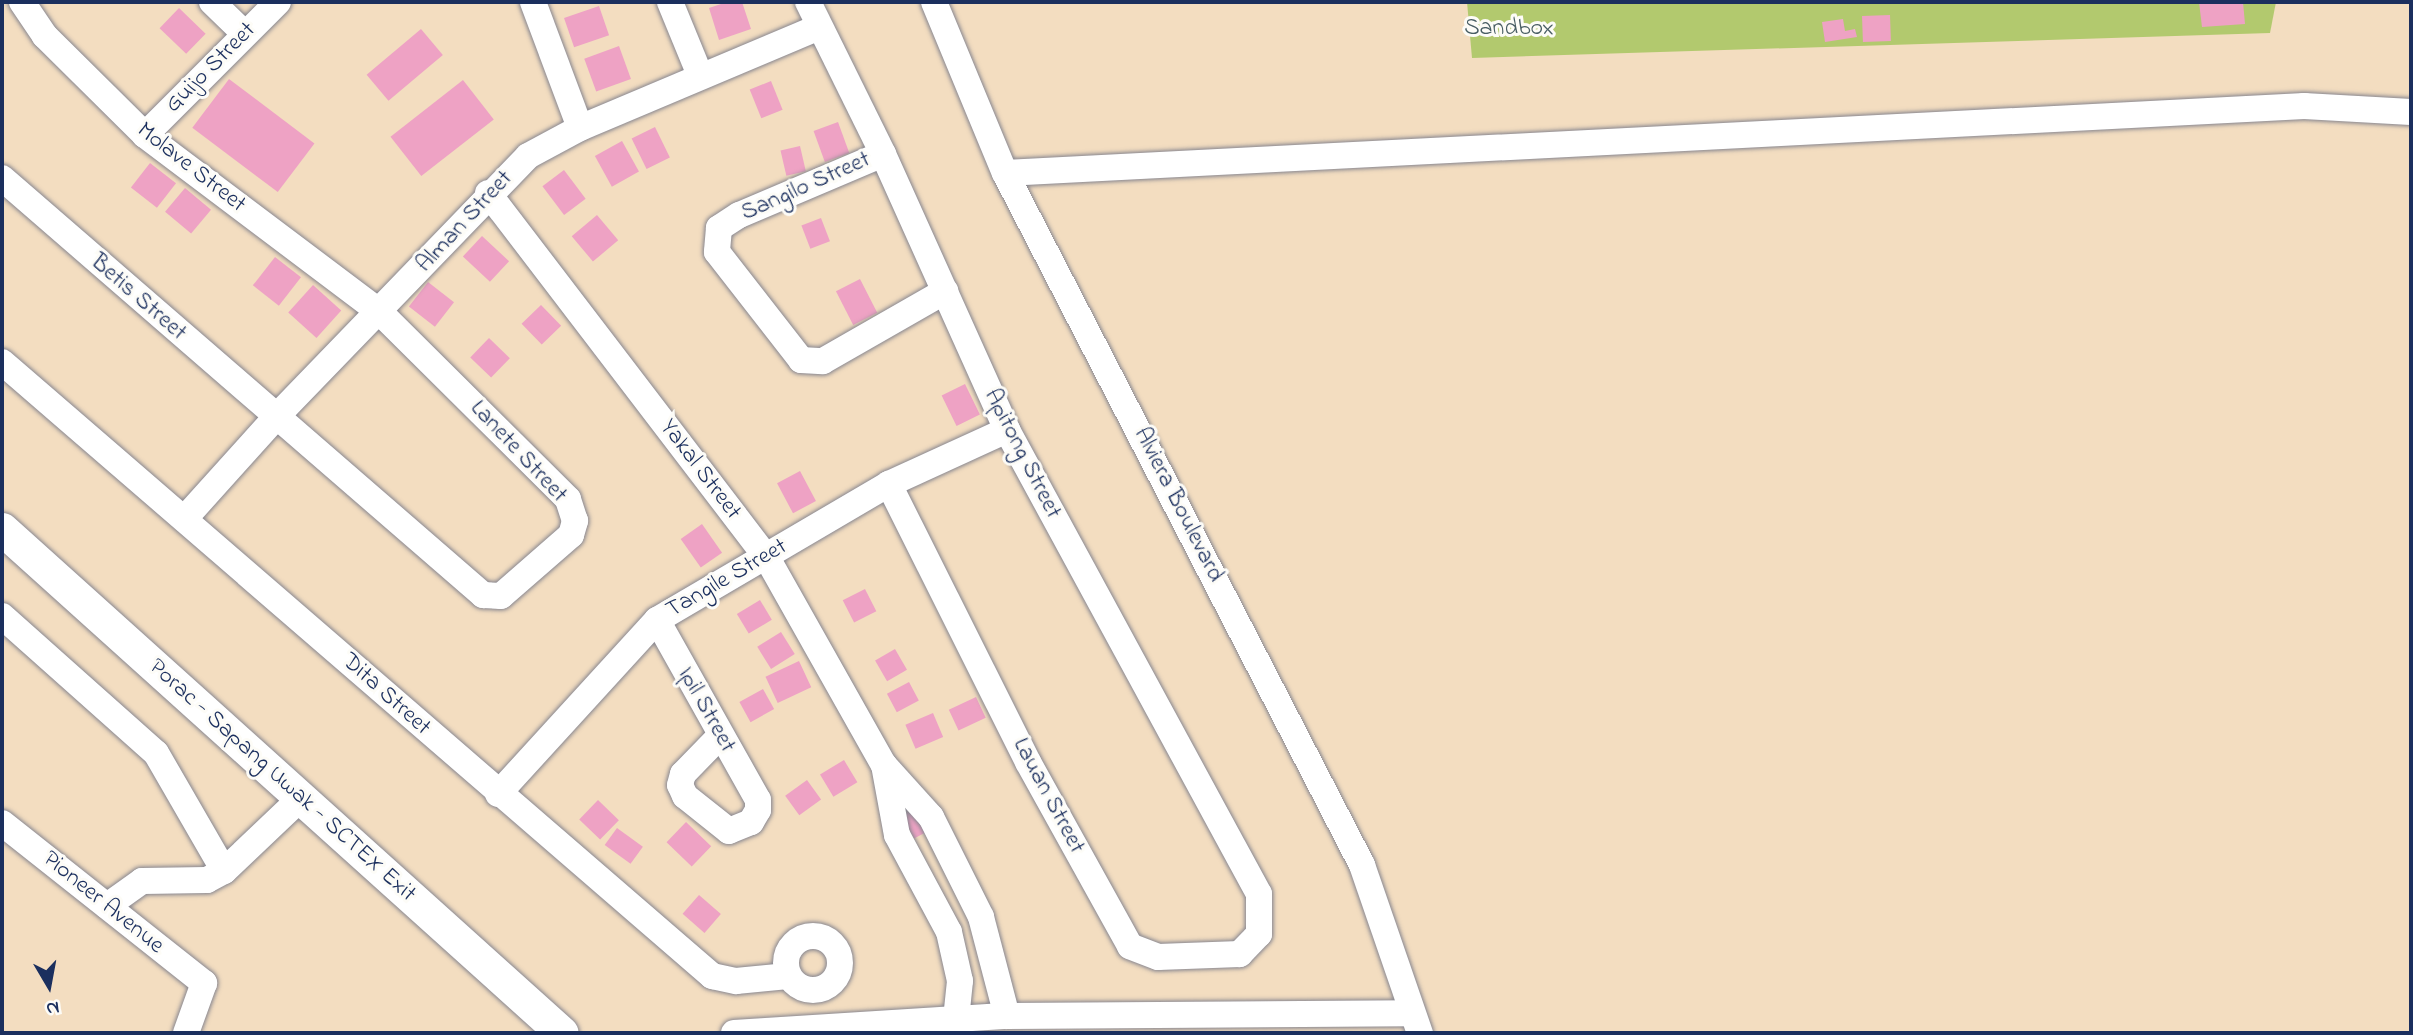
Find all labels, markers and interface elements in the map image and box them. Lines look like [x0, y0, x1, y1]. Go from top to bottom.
park label: Sandbox [1464, 15, 1554, 43]
street label: Guijo Street [160, 17, 262, 119]
street label: Molave Street [131, 116, 251, 220]
street label: Sangilo Street [737, 146, 875, 228]
street label: Alman Street [411, 165, 519, 279]
street label: Betis Street [84, 248, 192, 348]
street label: Apitong Street [977, 384, 1067, 524]
street label: Lanete Street [463, 395, 573, 509]
street label: Yakal Street [653, 414, 747, 526]
street label: Alviera Boulevard [1127, 423, 1229, 587]
street label: Tangile Street [661, 533, 793, 625]
street label: Dita Street [336, 648, 436, 742]
street label: Porac - Sapang Uwak - SCTEX Exit [142, 653, 422, 909]
street label: Ipil Street [671, 662, 741, 758]
street label: Lauan Street [1006, 733, 1090, 859]
street label: Pioneer Avenue [37, 845, 169, 961]
north arrow [14, 951, 84, 1021]
text: N [44, 993, 61, 1022]

